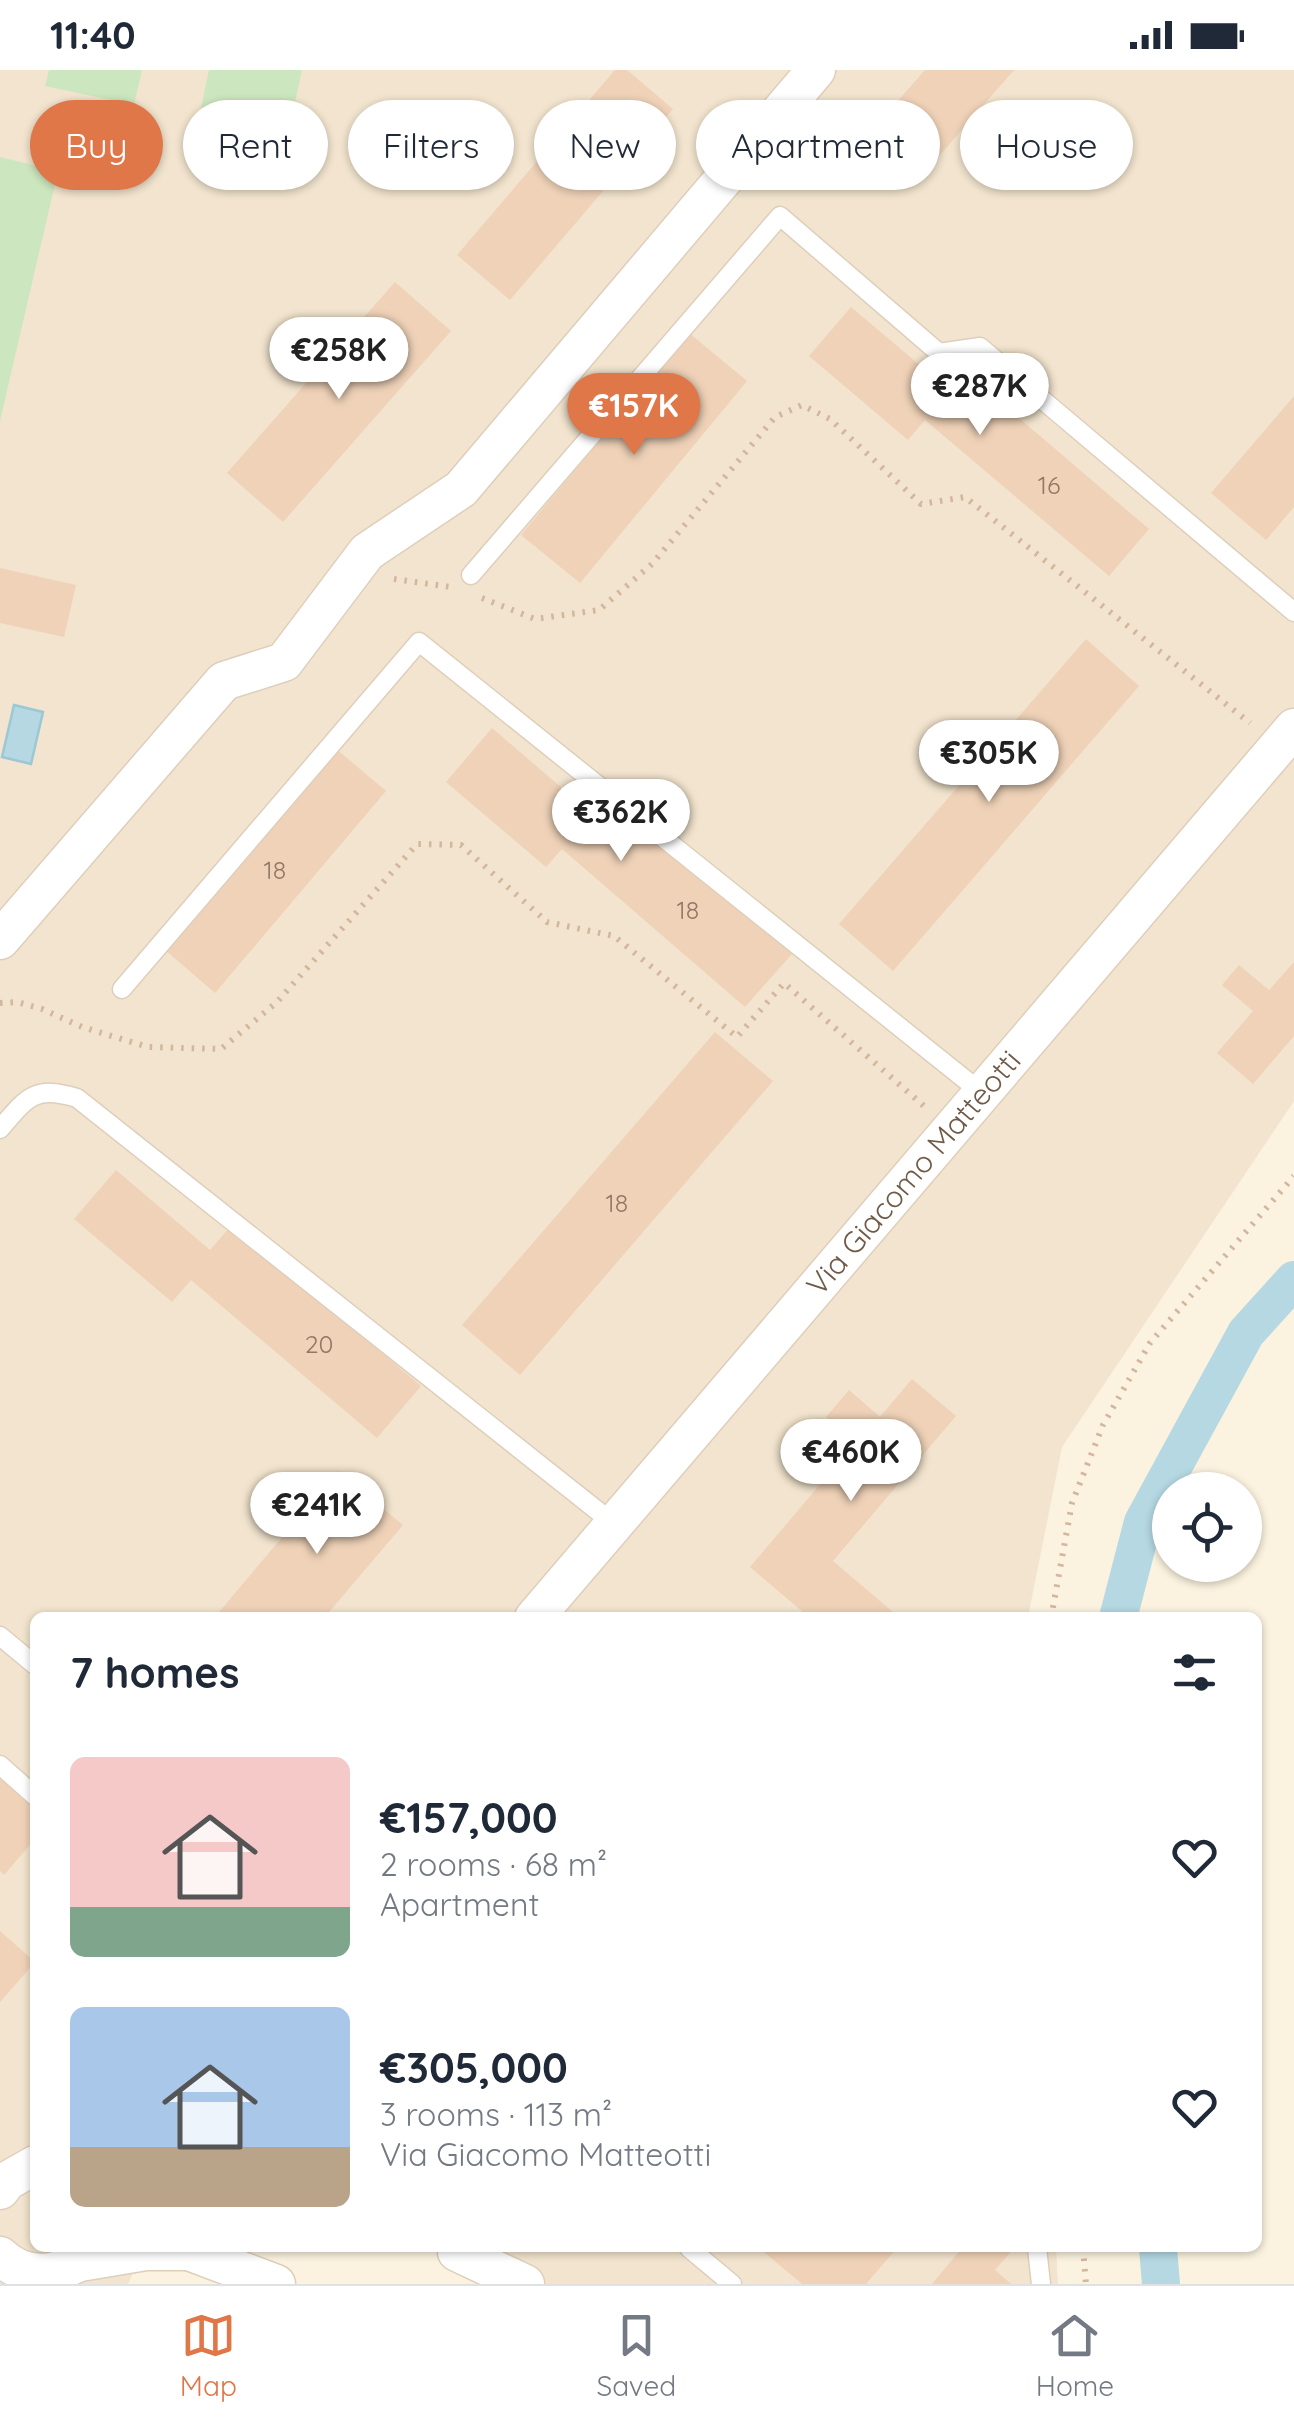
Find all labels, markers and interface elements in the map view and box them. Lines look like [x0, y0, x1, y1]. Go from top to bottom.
text: 11:40 [50, 11, 136, 59]
chip: Buy [30, 100, 163, 190]
chip: Rent [183, 100, 328, 190]
chip: Filters [348, 100, 514, 190]
chip: New [534, 100, 676, 190]
chip: Apartment [696, 100, 940, 190]
chip: House [960, 100, 1133, 190]
pin: €258K [269, 317, 409, 402]
text: €258K [291, 329, 387, 369]
pin: €287K [910, 353, 1050, 438]
text: €287K [933, 365, 1027, 405]
pin: €157K [564, 373, 704, 458]
text: €157K [589, 385, 679, 425]
house number: 16 [1038, 469, 1060, 500]
pin: €305K [919, 720, 1059, 805]
text: €305K [941, 732, 1037, 772]
pin: €362K [551, 779, 691, 864]
text: €362K [574, 791, 668, 831]
house number: 18 [264, 854, 286, 885]
house number: 18 [677, 894, 699, 925]
street label: Via Giacomo Matteotti [798, 1042, 1028, 1303]
house number: 18 [606, 1187, 628, 1218]
house number: 20 [305, 1328, 333, 1359]
pin: €460K [781, 1419, 921, 1504]
text: €460K [802, 1431, 900, 1471]
pin: €241K [247, 1472, 387, 1557]
map controls [1152, 1472, 1262, 1582]
button: locate [1152, 1472, 1262, 1582]
text: €241K [272, 1484, 362, 1524]
icon: filters [1167, 1645, 1222, 1700]
text: 7 homes [70, 1646, 239, 1699]
text: €157,000 [380, 1791, 558, 1844]
icon: home [150, 1797, 270, 1917]
icon: heart [1167, 1830, 1222, 1885]
text: 2 rooms · 68 m² [380, 1844, 607, 1884]
text: Apartment [380, 1884, 539, 1924]
text: €305,000 [380, 2041, 568, 2094]
icon: home [150, 2047, 270, 2167]
icon: heart [1167, 2080, 1222, 2135]
text: 3 rooms · 113 m² [380, 2094, 612, 2134]
text: Via Giacomo Matteotti [380, 2134, 711, 2174]
tab: Map [180, 2308, 237, 2403]
tab: Saved [596, 2308, 676, 2403]
tab: Home [1036, 2308, 1114, 2403]

